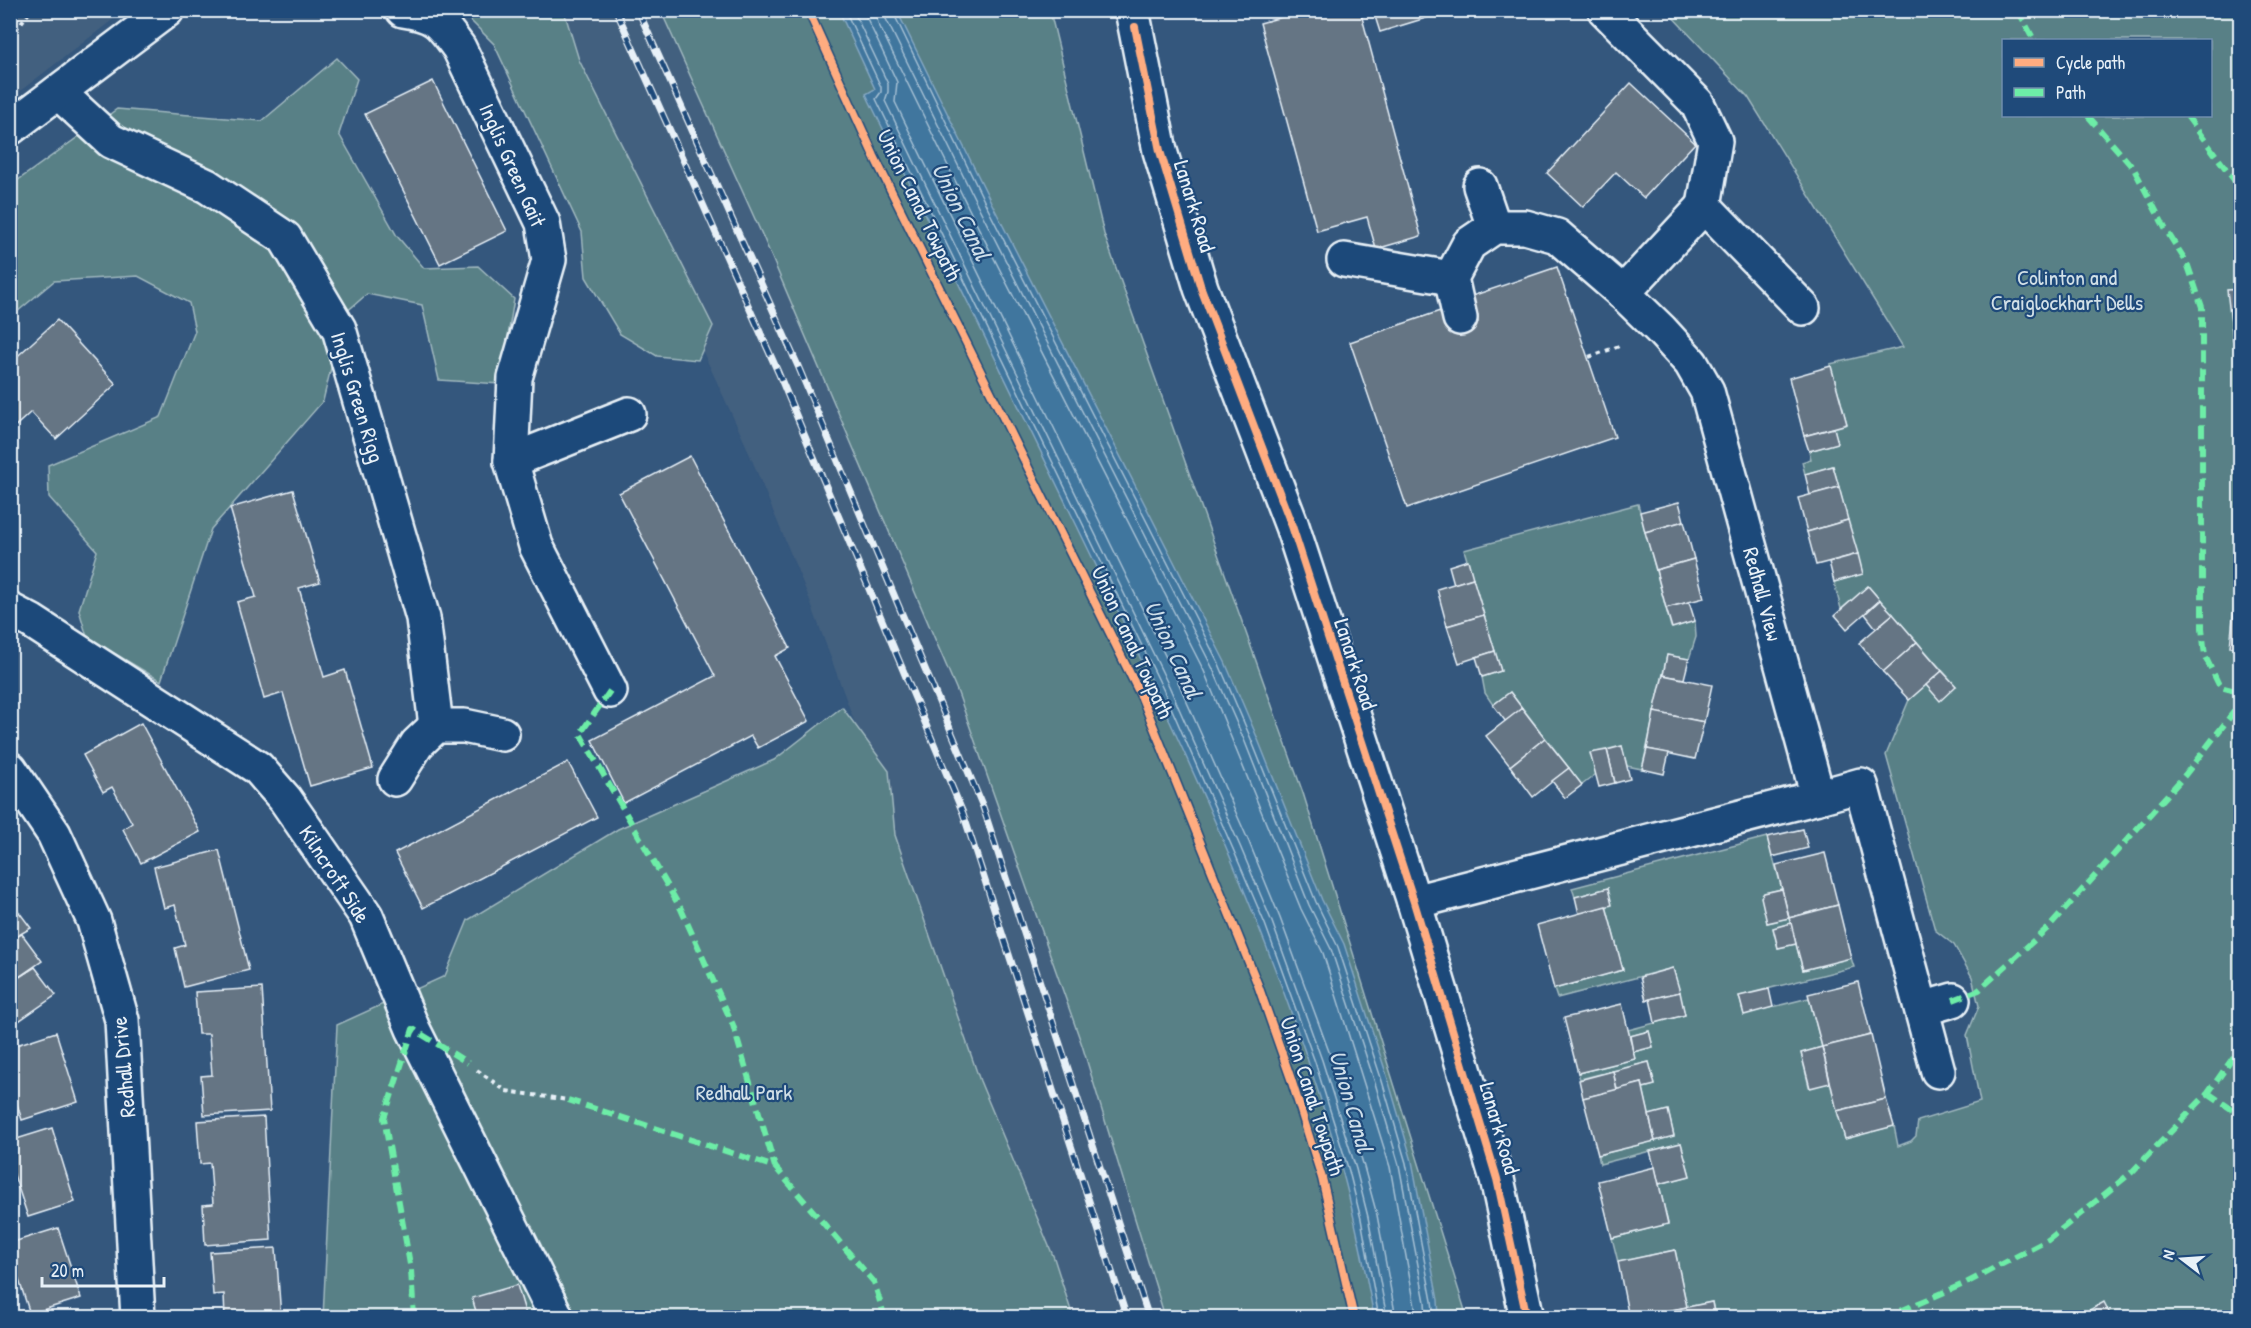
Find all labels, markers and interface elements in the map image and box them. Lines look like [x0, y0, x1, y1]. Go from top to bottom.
legend [2002, 39, 2212, 117]
text: Cycle path [2056, 50, 2126, 75]
text: Path [2056, 80, 2086, 105]
street label: Inglis Green Gait [472, 98, 554, 232]
street label: Union Canal Towpath [872, 125, 968, 285]
street label: Lanark Road [1167, 157, 1223, 256]
water label: Union Canal [926, 158, 998, 264]
park label: Colinton and Craiglockhart Dells [1991, 262, 2143, 317]
street label: Inglis Green Rigg [324, 328, 392, 466]
street label: Redhall View [1736, 544, 1790, 644]
street label: Union Canal Towpath [1086, 562, 1180, 722]
water label: Union Canal [1139, 595, 1209, 703]
street label: Lanark Road [1327, 615, 1385, 714]
street label: Kilncroft Side [292, 819, 378, 929]
street label: Union Canal Towpath [1275, 1013, 1351, 1179]
street label: Redhall Drive [104, 1015, 142, 1119]
water label: Union Canal [1324, 1047, 1380, 1155]
park label: Redhall Park [696, 1077, 792, 1107]
street label: Lanark Road [1473, 1079, 1528, 1178]
north arrow [2152, 1229, 2212, 1289]
text: N [2156, 1247, 2180, 1262]
scale bar [42, 1250, 164, 1288]
text: 20 m [51, 1258, 84, 1283]

